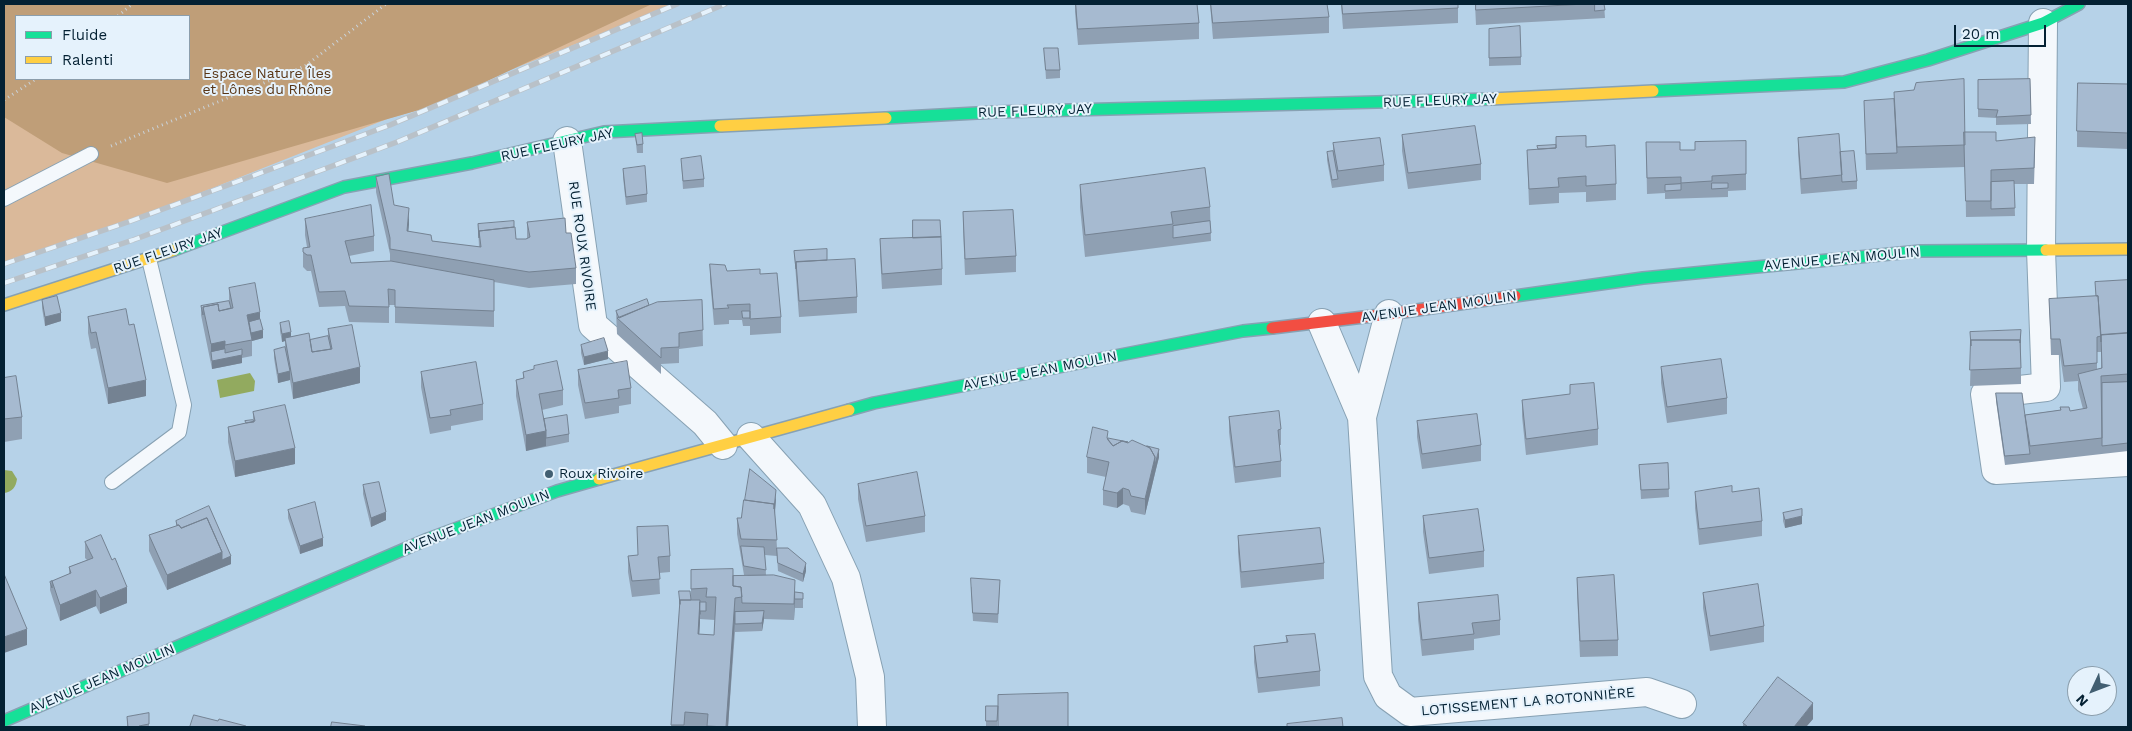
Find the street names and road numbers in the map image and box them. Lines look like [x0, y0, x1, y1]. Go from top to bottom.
street label: RUE FLEURY JAY [1383, 91, 1497, 111]
street label: RUE FLEURY JAY [978, 101, 1092, 121]
street label: RUE FLEURY JAY [499, 125, 615, 165]
street label: RUE ROUX RIVOIRE [565, 180, 599, 312]
street label: RUE FLEURY JAY [111, 224, 225, 278]
street label: AVENUE JEAN MOULIN [1763, 244, 1921, 274]
street label: AVENUE JEAN MOULIN [1360, 288, 1518, 326]
street label: AVENUE JEAN MOULIN [962, 348, 1118, 394]
street label: AVENUE JEAN MOULIN [400, 486, 552, 558]
street label: AVENUE JEAN MOULIN [27, 641, 177, 717]
street label: LOTISSEMENT LA ROTONNIÈRE [1420, 684, 1636, 720]

